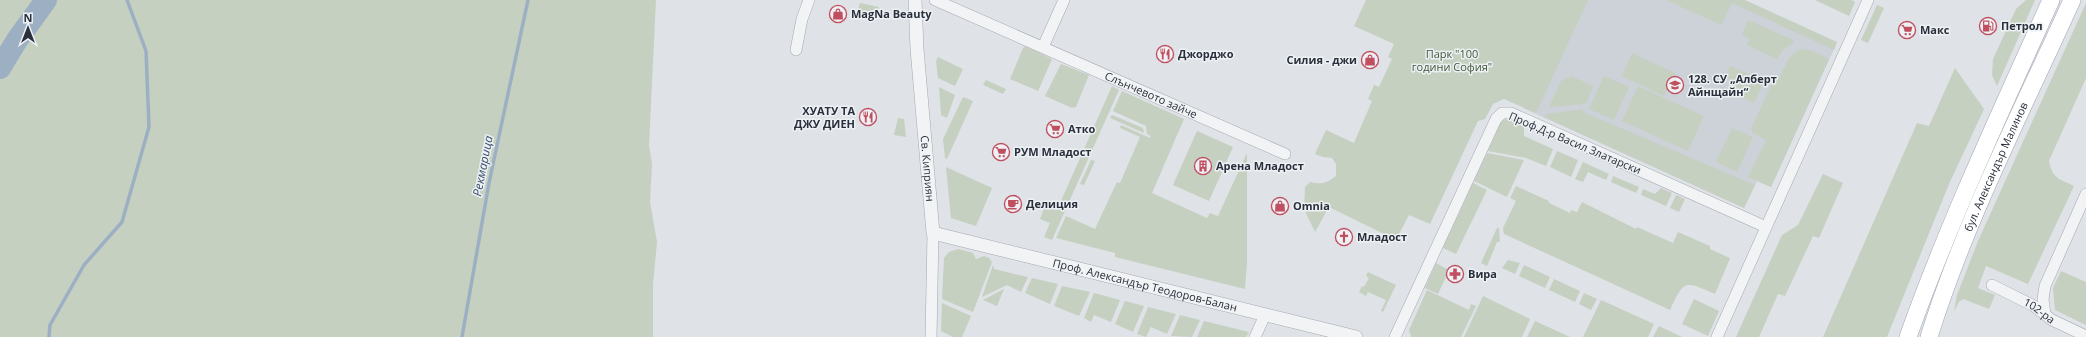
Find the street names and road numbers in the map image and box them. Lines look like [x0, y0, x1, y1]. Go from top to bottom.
street label: Слънчевото зайче [1103, 68, 1200, 122]
street label: бул. Александър Малинов [1960, 99, 2031, 234]
street label: Проф.Д-р Васил Златарски [1507, 108, 1644, 177]
street label: Св. Киприян [918, 135, 938, 202]
street label: Проф. Александър Теодоров-Балан [1051, 255, 1239, 315]
street label: 102-ра [2021, 294, 2058, 327]

